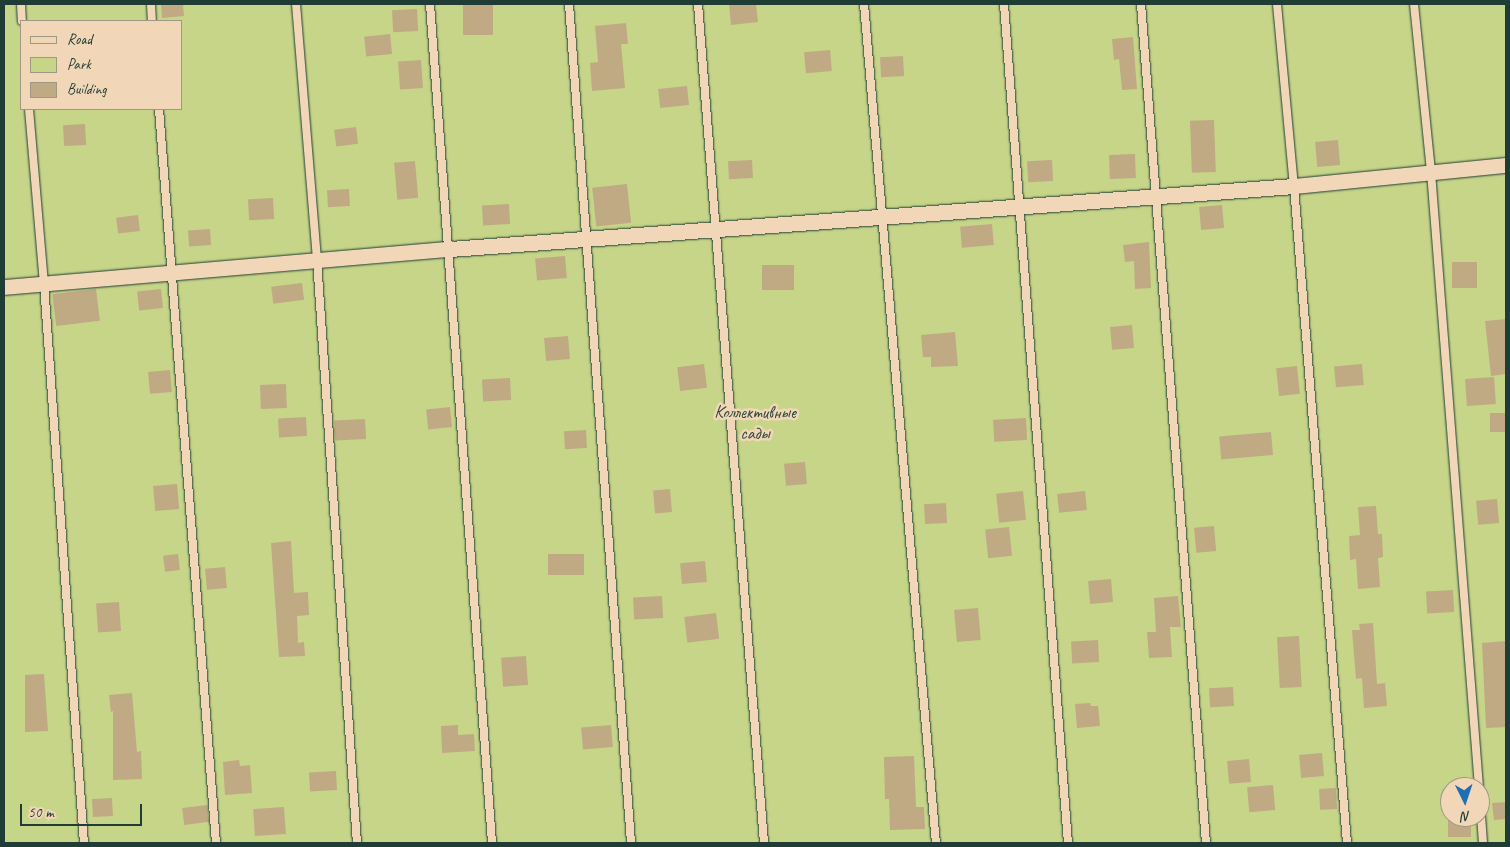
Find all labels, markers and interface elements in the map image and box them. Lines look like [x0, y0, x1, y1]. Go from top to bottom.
legend [20, 20, 182, 110]
text: Road [67, 30, 92, 49]
text: Park [67, 55, 91, 74]
text: Building [67, 80, 106, 99]
park label: Коллективные сады [714, 402, 796, 444]
north arrow [1440, 777, 1490, 827]
scale bar [22, 794, 145, 826]
text: 50 m [28, 803, 54, 822]
text: N [1461, 808, 1471, 825]

